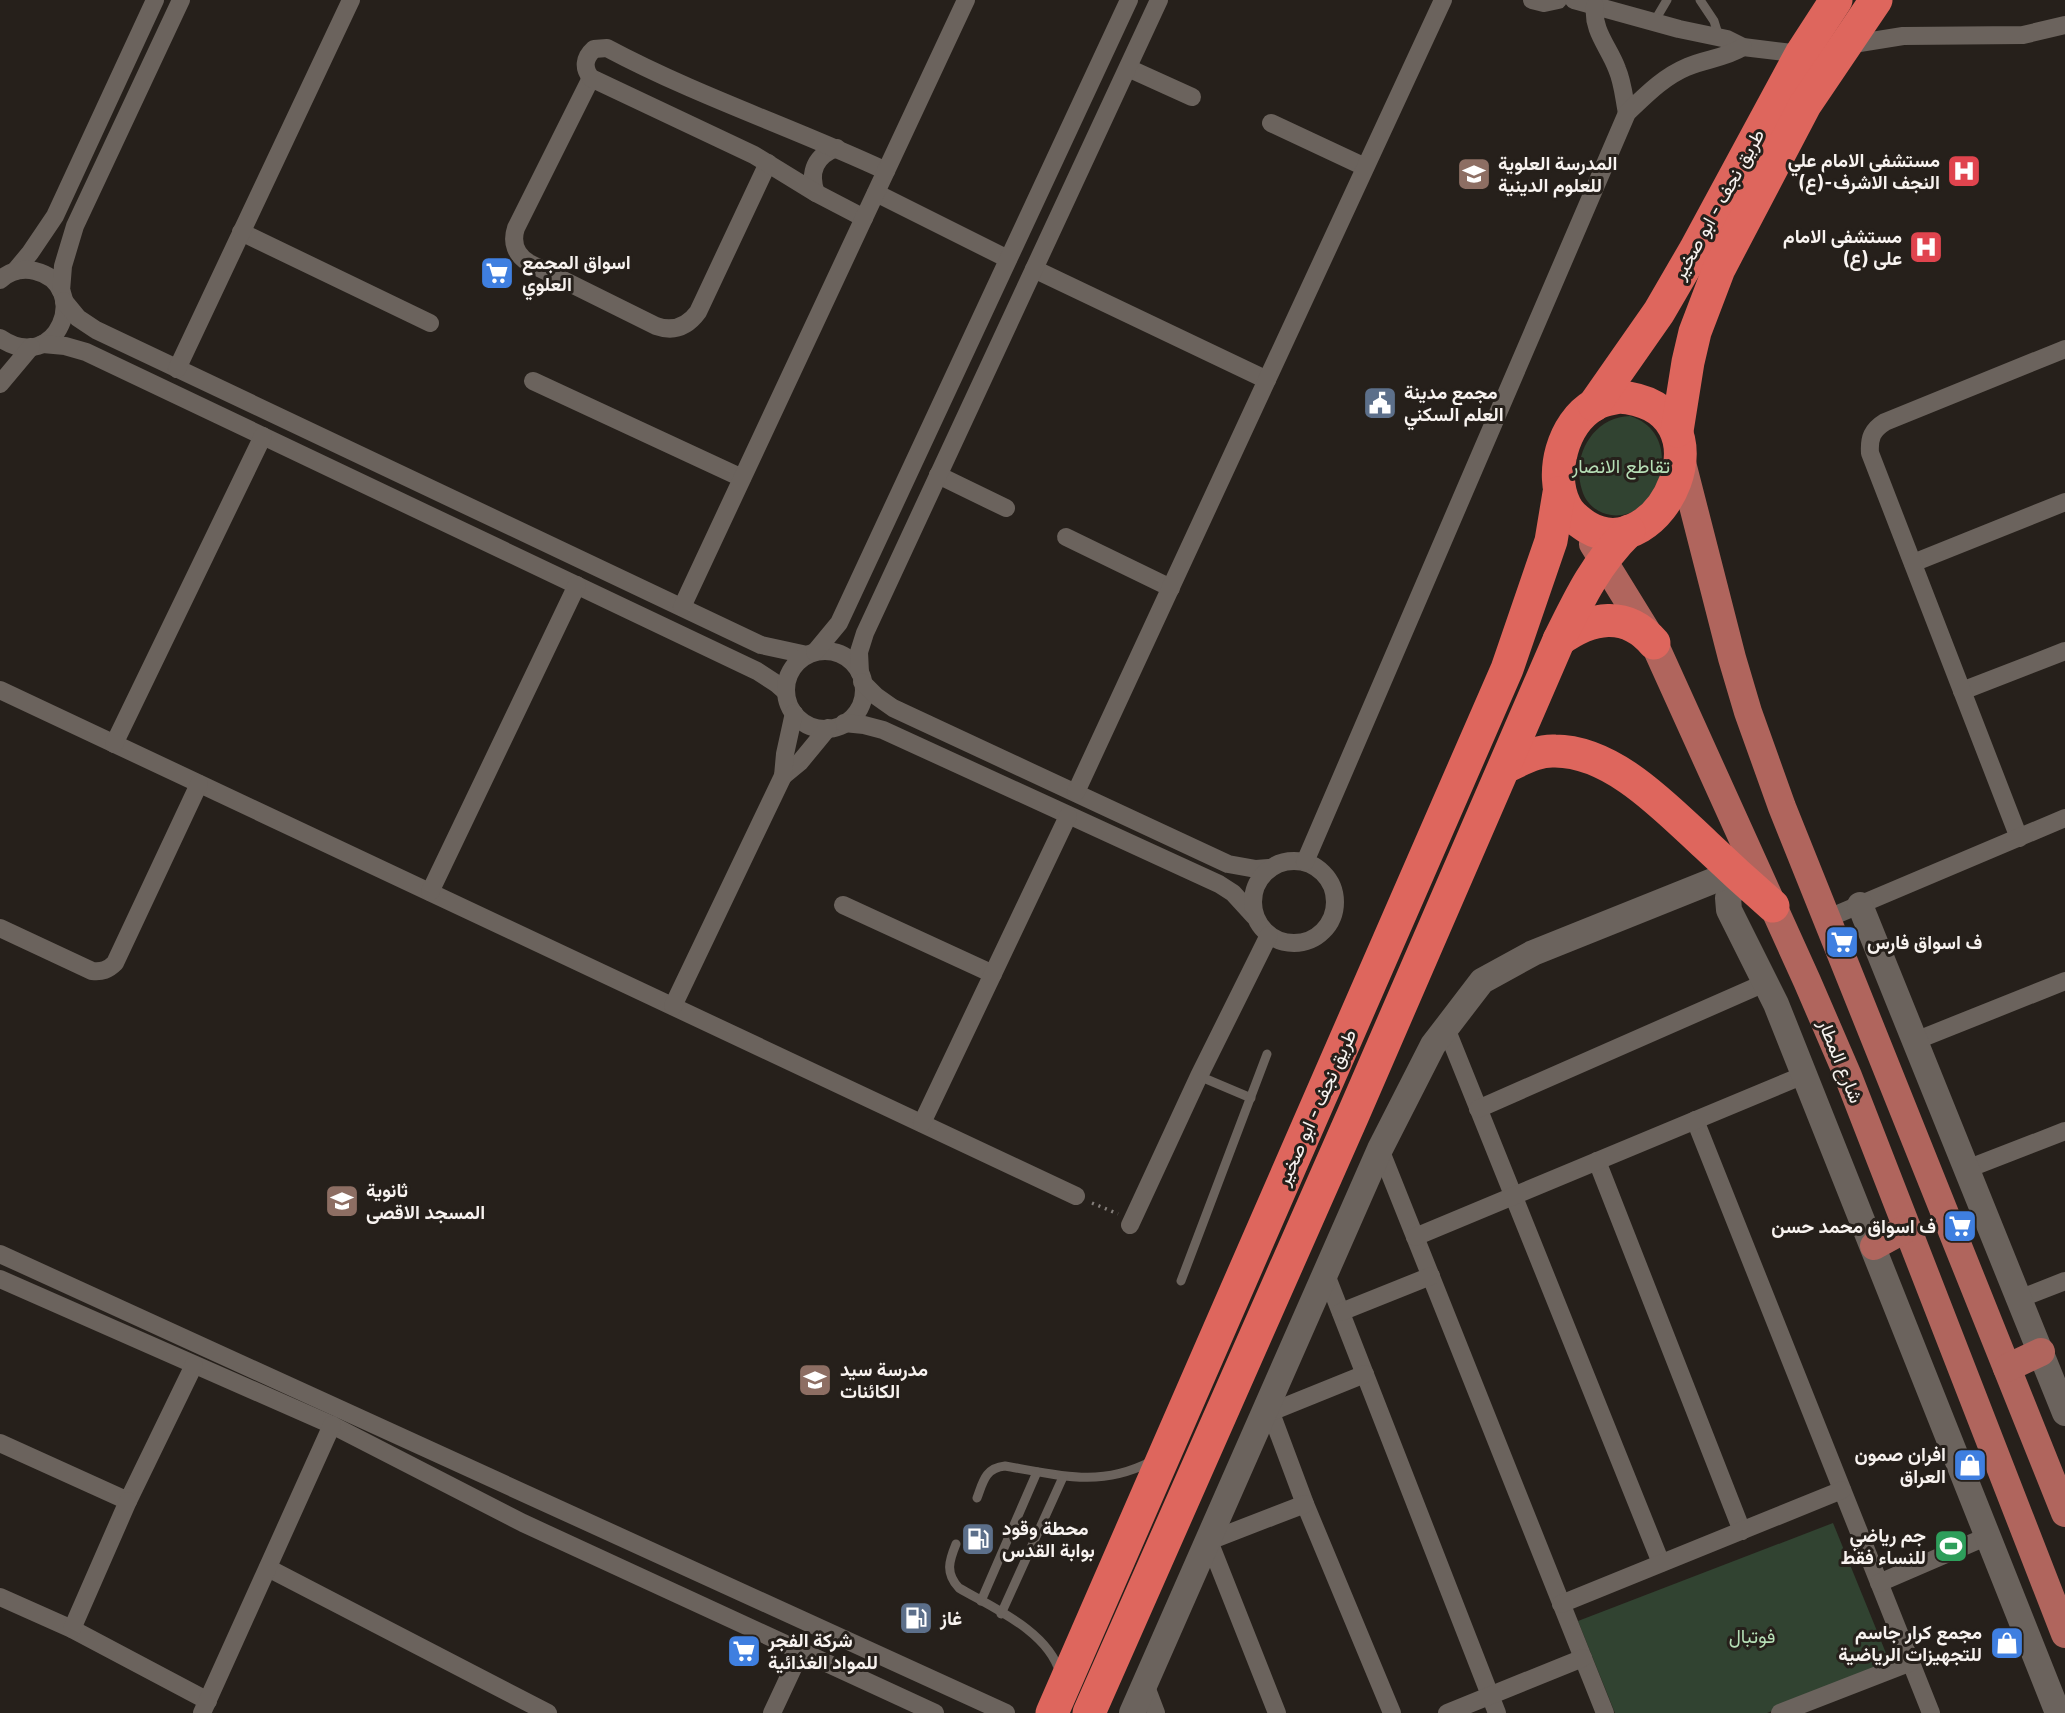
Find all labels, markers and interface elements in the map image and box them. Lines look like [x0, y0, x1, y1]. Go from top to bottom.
street label: طريق نجف - ابو صخير [1667, 125, 1769, 284]
place label: مستشفى الامام علي (ع)-النجف الاشرف [1788, 149, 1940, 195]
place label: المدرسة العلوية للعلوم الدينية [1498, 152, 1617, 198]
hospital icon: مستشفى الامام علي (ع)-النجف الاشرف [1945, 152, 1983, 190]
school or university icon: المدرسة العلوية للعلوم الدينية [1455, 155, 1493, 193]
place label: مستشفی الامام علی (ع) [1783, 225, 1902, 271]
hospital icon: مستشفی الامام علی (ع) [1907, 228, 1945, 266]
place label: اسواق المجمع العلوي [522, 251, 631, 301]
supermarket icon: اسواق المجمع العلوي [478, 254, 516, 292]
place label: مجمع مدينة العلم السكني [1404, 381, 1504, 431]
public building icon: مجمع مدينة العلم السكني [1361, 384, 1399, 422]
park label: تقاطع الانصار [1571, 455, 1670, 480]
supermarket icon: ف اسواق فارس [1823, 923, 1861, 961]
place label: ف اسواق فارس [1867, 931, 1982, 955]
street label: شارع المطار [1812, 1015, 1868, 1107]
street label: طريق نجف - ابو صخير [1271, 1026, 1361, 1190]
place label: ثانوية المسجد الاقصى [366, 1179, 485, 1224]
school or university icon: ثانوية المسجد الاقصى [323, 1182, 361, 1220]
supermarket icon: ف اسواق محمد حسن [1941, 1207, 1979, 1245]
place label: ف اسواق محمد حسن [1771, 1215, 1936, 1239]
place label: مدرسة سيد الكائنات [840, 1358, 928, 1403]
school or university icon: مدرسة سيد الكائنات [796, 1361, 834, 1399]
place label: افران صمون العراق [1855, 1443, 1946, 1489]
shop icon: افران صمون العراق [1951, 1446, 1989, 1484]
place label: محطة وقود بوابة القدس [1002, 1517, 1095, 1563]
fuel station icon: محطة وقود بوابة القدس [959, 1520, 997, 1558]
place label: جم رياضي للنساء فقط [1841, 1524, 1926, 1569]
sports icon: جم رياضي للنساء فقط [1932, 1527, 1970, 1565]
fuel station icon: غاز [897, 1599, 935, 1637]
place label: غاز [939, 1607, 962, 1631]
place label: مجمع كرار جاسم للتجهيزات الرياضية [1838, 1621, 1982, 1667]
shop icon: مجمع كرار جاسم للتجهيزات الرياضية [1988, 1624, 2026, 1662]
park label: فوتبال [1729, 1625, 1775, 1648]
place label: شركة الفجر للمواد الغذائية [767, 1629, 878, 1675]
supermarket icon: شركة الفجر للمواد الغذائية [725, 1632, 763, 1670]

